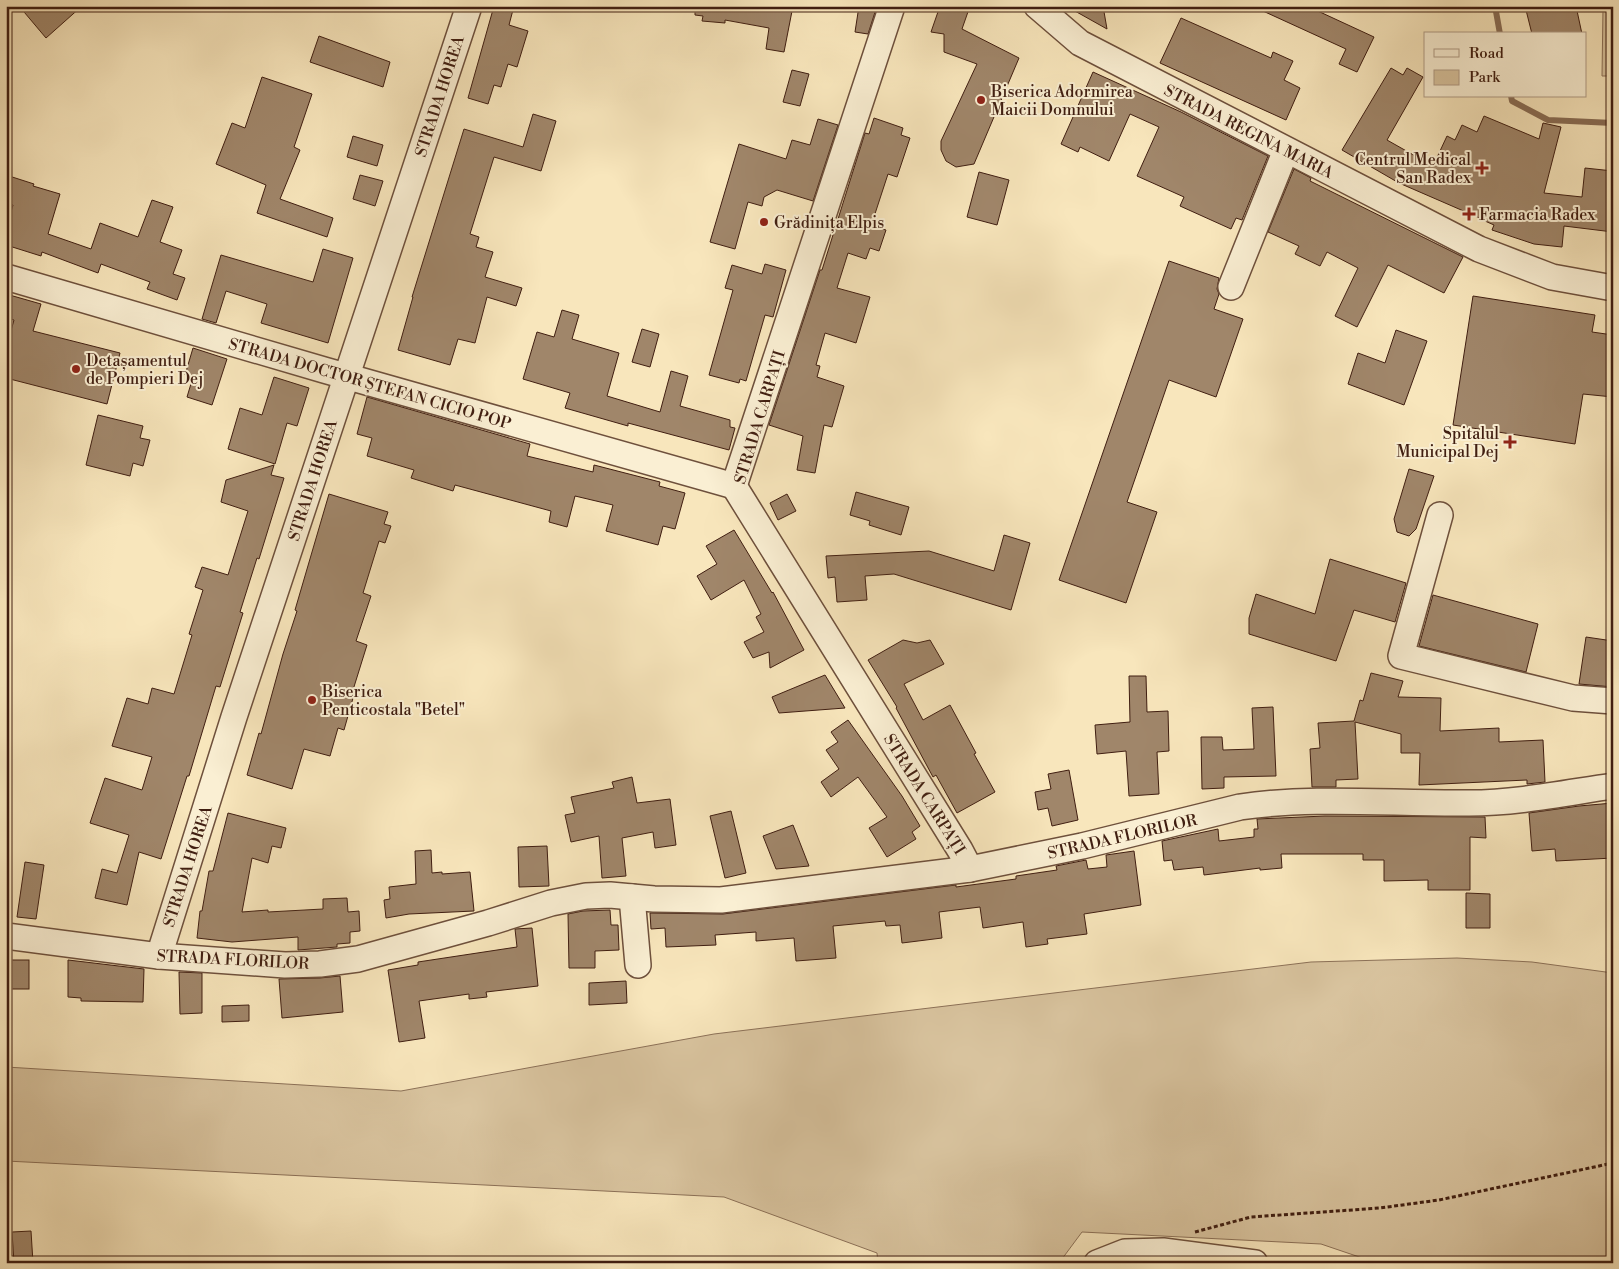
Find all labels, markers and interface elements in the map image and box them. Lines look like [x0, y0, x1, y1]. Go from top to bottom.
street label: STRADA HOREA [411, 32, 469, 159]
legend [1424, 32, 1586, 98]
text: Road [1469, 44, 1504, 63]
text: Park [1469, 68, 1501, 87]
street label: STRADA REGINA MARIA [1161, 80, 1337, 184]
place label: Biserica Adormirea Maicii Domnului [990, 82, 1134, 120]
marker: Biserica Adormirea Maicii Domnului [975, 94, 987, 106]
place label: Centrul Medical San Radex [1355, 150, 1472, 188]
marker: Centrul Medical San Radex [1475, 161, 1489, 175]
place label: Farmacia Radex [1479, 205, 1596, 225]
marker: Farmacia Radex [1463, 208, 1475, 220]
place label: Grădinița Elpis [774, 213, 884, 233]
marker: Grădinița Elpis [758, 216, 770, 228]
street label: STRADA DOCTOR ȘTEFAN CICIO POP [226, 334, 513, 434]
street label: STRADA CARPAȚI [730, 348, 790, 487]
place label: Detașamentul de Pompieri Dej [86, 351, 203, 389]
marker: Detașamentul de Pompieri Dej [70, 363, 82, 375]
street label: STRADA HOREA [284, 416, 342, 543]
place label: Spitalul Municipal Dej [1396, 424, 1499, 462]
marker: Spitalul Municipal Dej [1503, 435, 1517, 449]
place label: Biserica Penticostala "Betel" [321, 682, 465, 720]
marker: Biserica Penticostala "Betel" [306, 694, 318, 706]
street label: STRADA CARPAȚI [879, 730, 969, 859]
street label: STRADA HOREA [159, 802, 217, 929]
street label: STRADA FLORILOR [1046, 810, 1200, 864]
street label: STRADA FLORILOR [156, 946, 311, 974]

